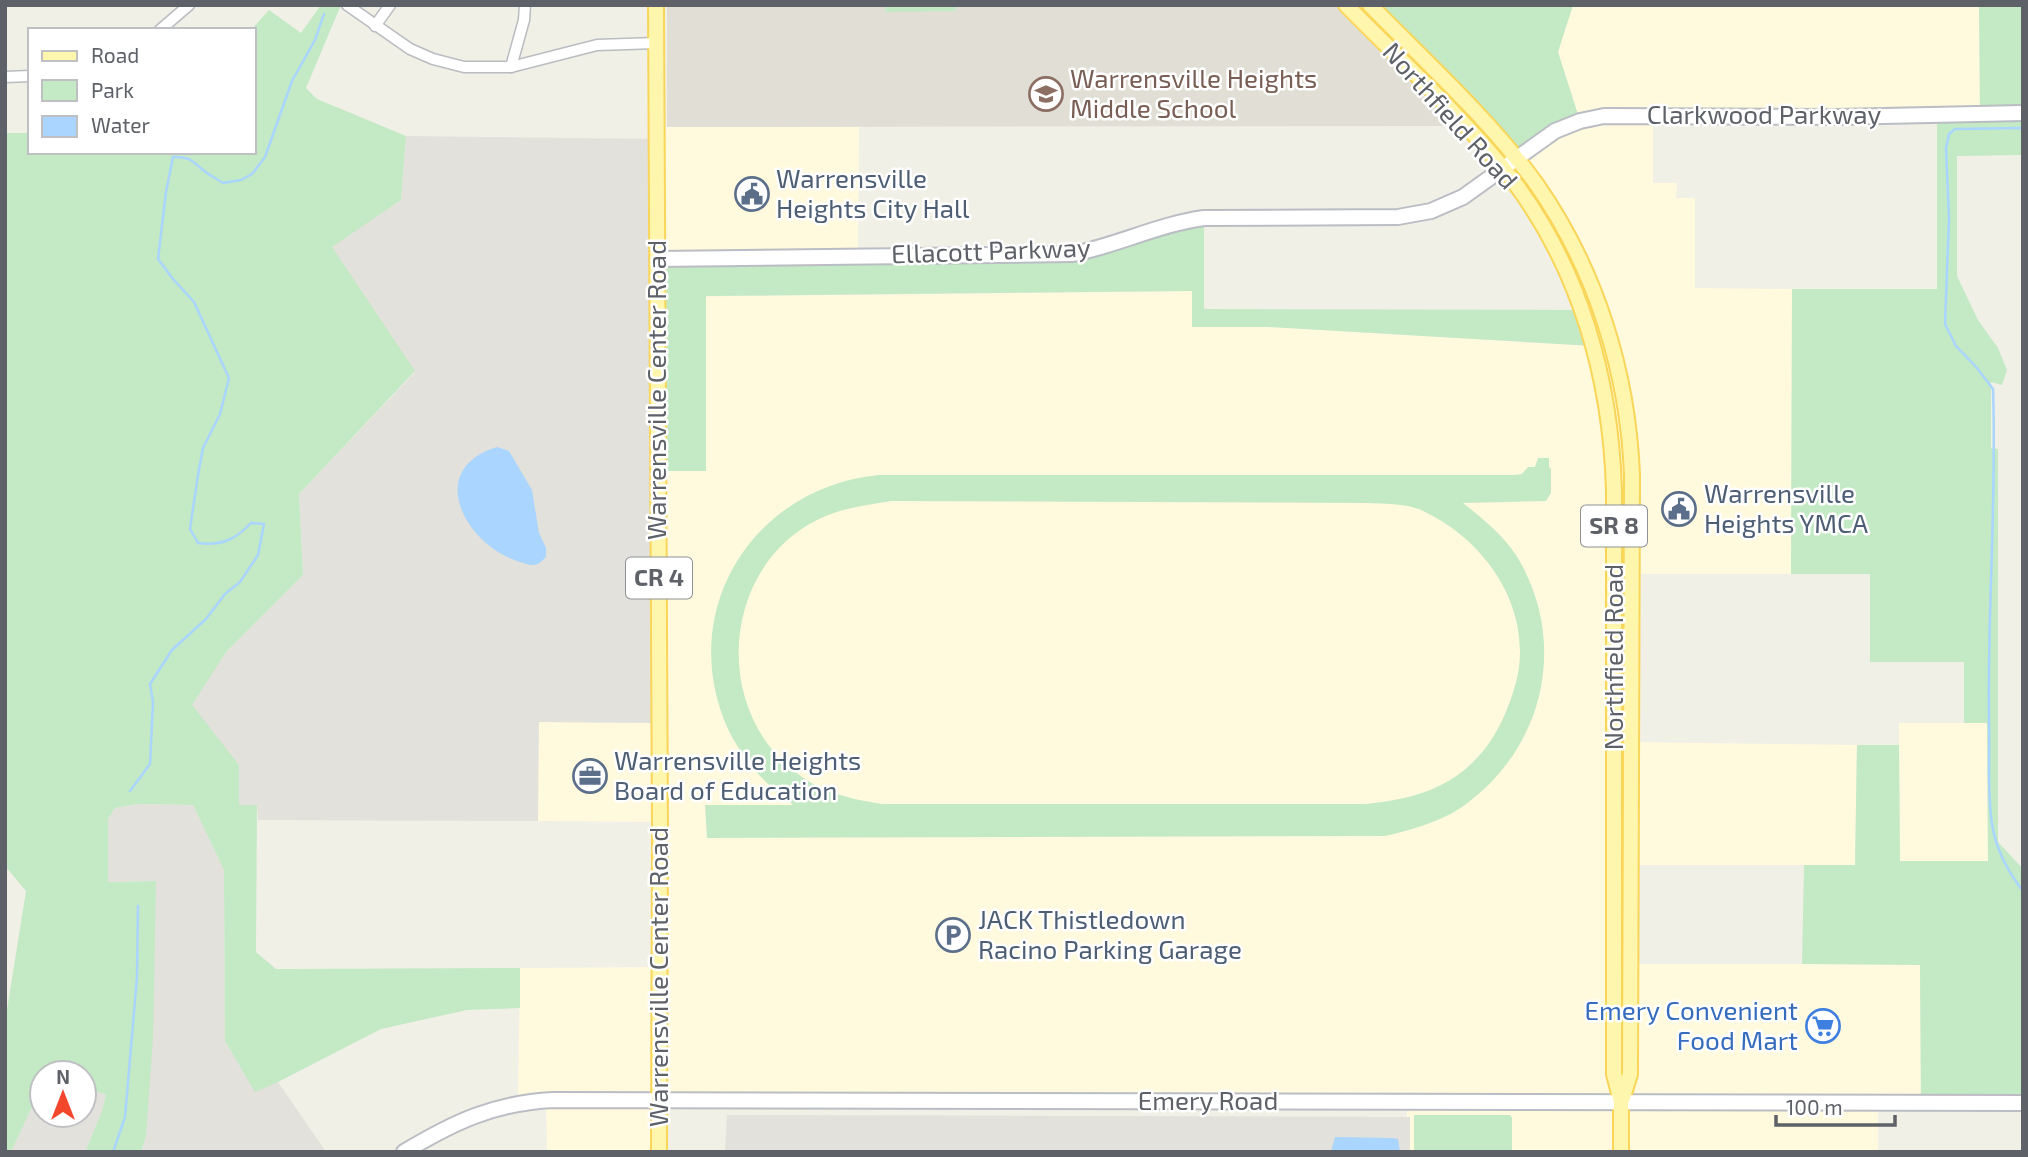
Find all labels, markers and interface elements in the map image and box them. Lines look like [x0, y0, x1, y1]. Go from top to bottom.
legend [28, 28, 256, 154]
street label: Northfield Road [1377, 35, 1525, 195]
text: Road [91, 42, 139, 67]
place label: Warrensville Heights Middle School [1070, 62, 1317, 123]
school or university icon: Warrensville Heights Middle School [1027, 75, 1065, 113]
text: Park [91, 77, 134, 102]
street label: Clarkwood Parkway [1647, 98, 1882, 129]
text: Water [91, 112, 150, 137]
place label: Warrensville Heights City Hall [776, 162, 970, 223]
public building icon: Warrensville Heights City Hall [733, 175, 771, 213]
street label: Ellacott Parkway [891, 231, 1092, 268]
street label: Warrensville Center Road [640, 240, 671, 540]
place label: Warrensville Heights YMCA [1704, 477, 1868, 538]
public building icon: Warrensville Heights YMCA [1660, 490, 1698, 528]
road number: SR 8 [1581, 505, 1647, 546]
road number: CR 4 [626, 558, 692, 598]
street label: Northfield Road [1597, 564, 1628, 750]
place label: Warrensville Heights Board of Education [614, 744, 861, 805]
office icon: Warrensville Heights Board of Education [571, 757, 609, 795]
street label: Warrensville Center Road [642, 827, 673, 1127]
place label: JACK Thistledown Racino Parking Garage [978, 903, 1242, 964]
parking icon: JACK Thistledown Racino Parking Garage [934, 916, 972, 954]
place label: Emery Convenient Food Mart [1584, 994, 1798, 1055]
supermarket icon: Emery Convenient Food Mart [1804, 1007, 1842, 1045]
north arrow [28, 1059, 98, 1129]
text: N [56, 1065, 70, 1088]
street label: Emery Road [1138, 1084, 1278, 1115]
scale bar [1776, 1084, 1895, 1128]
text: 100 m [1786, 1094, 1843, 1119]

